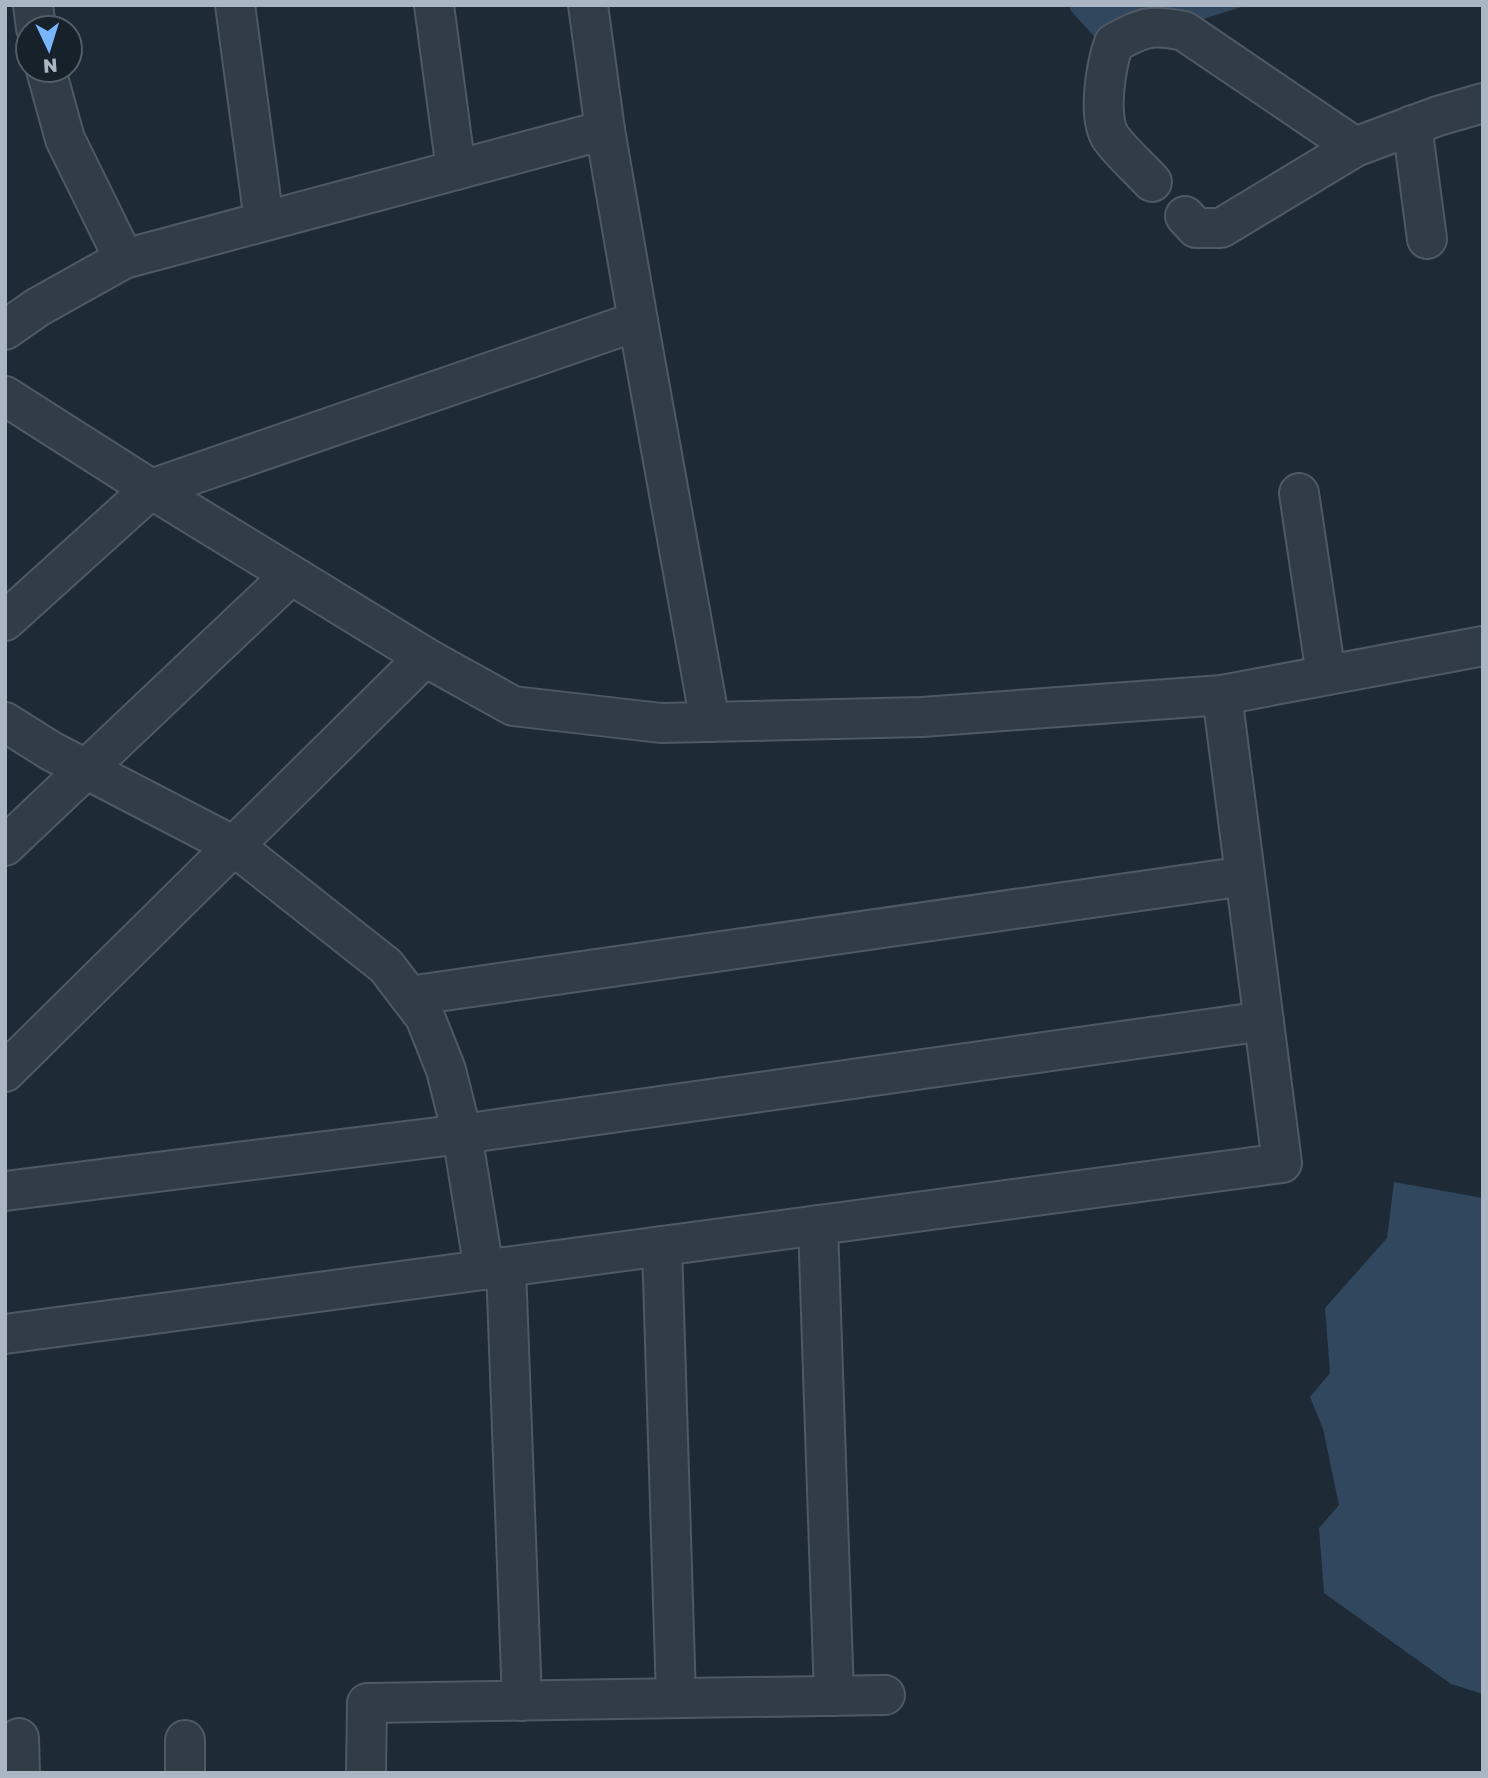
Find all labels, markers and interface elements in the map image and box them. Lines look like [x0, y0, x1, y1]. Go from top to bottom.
north arrow [14, 14, 84, 84]
text: N [42, 54, 58, 78]

